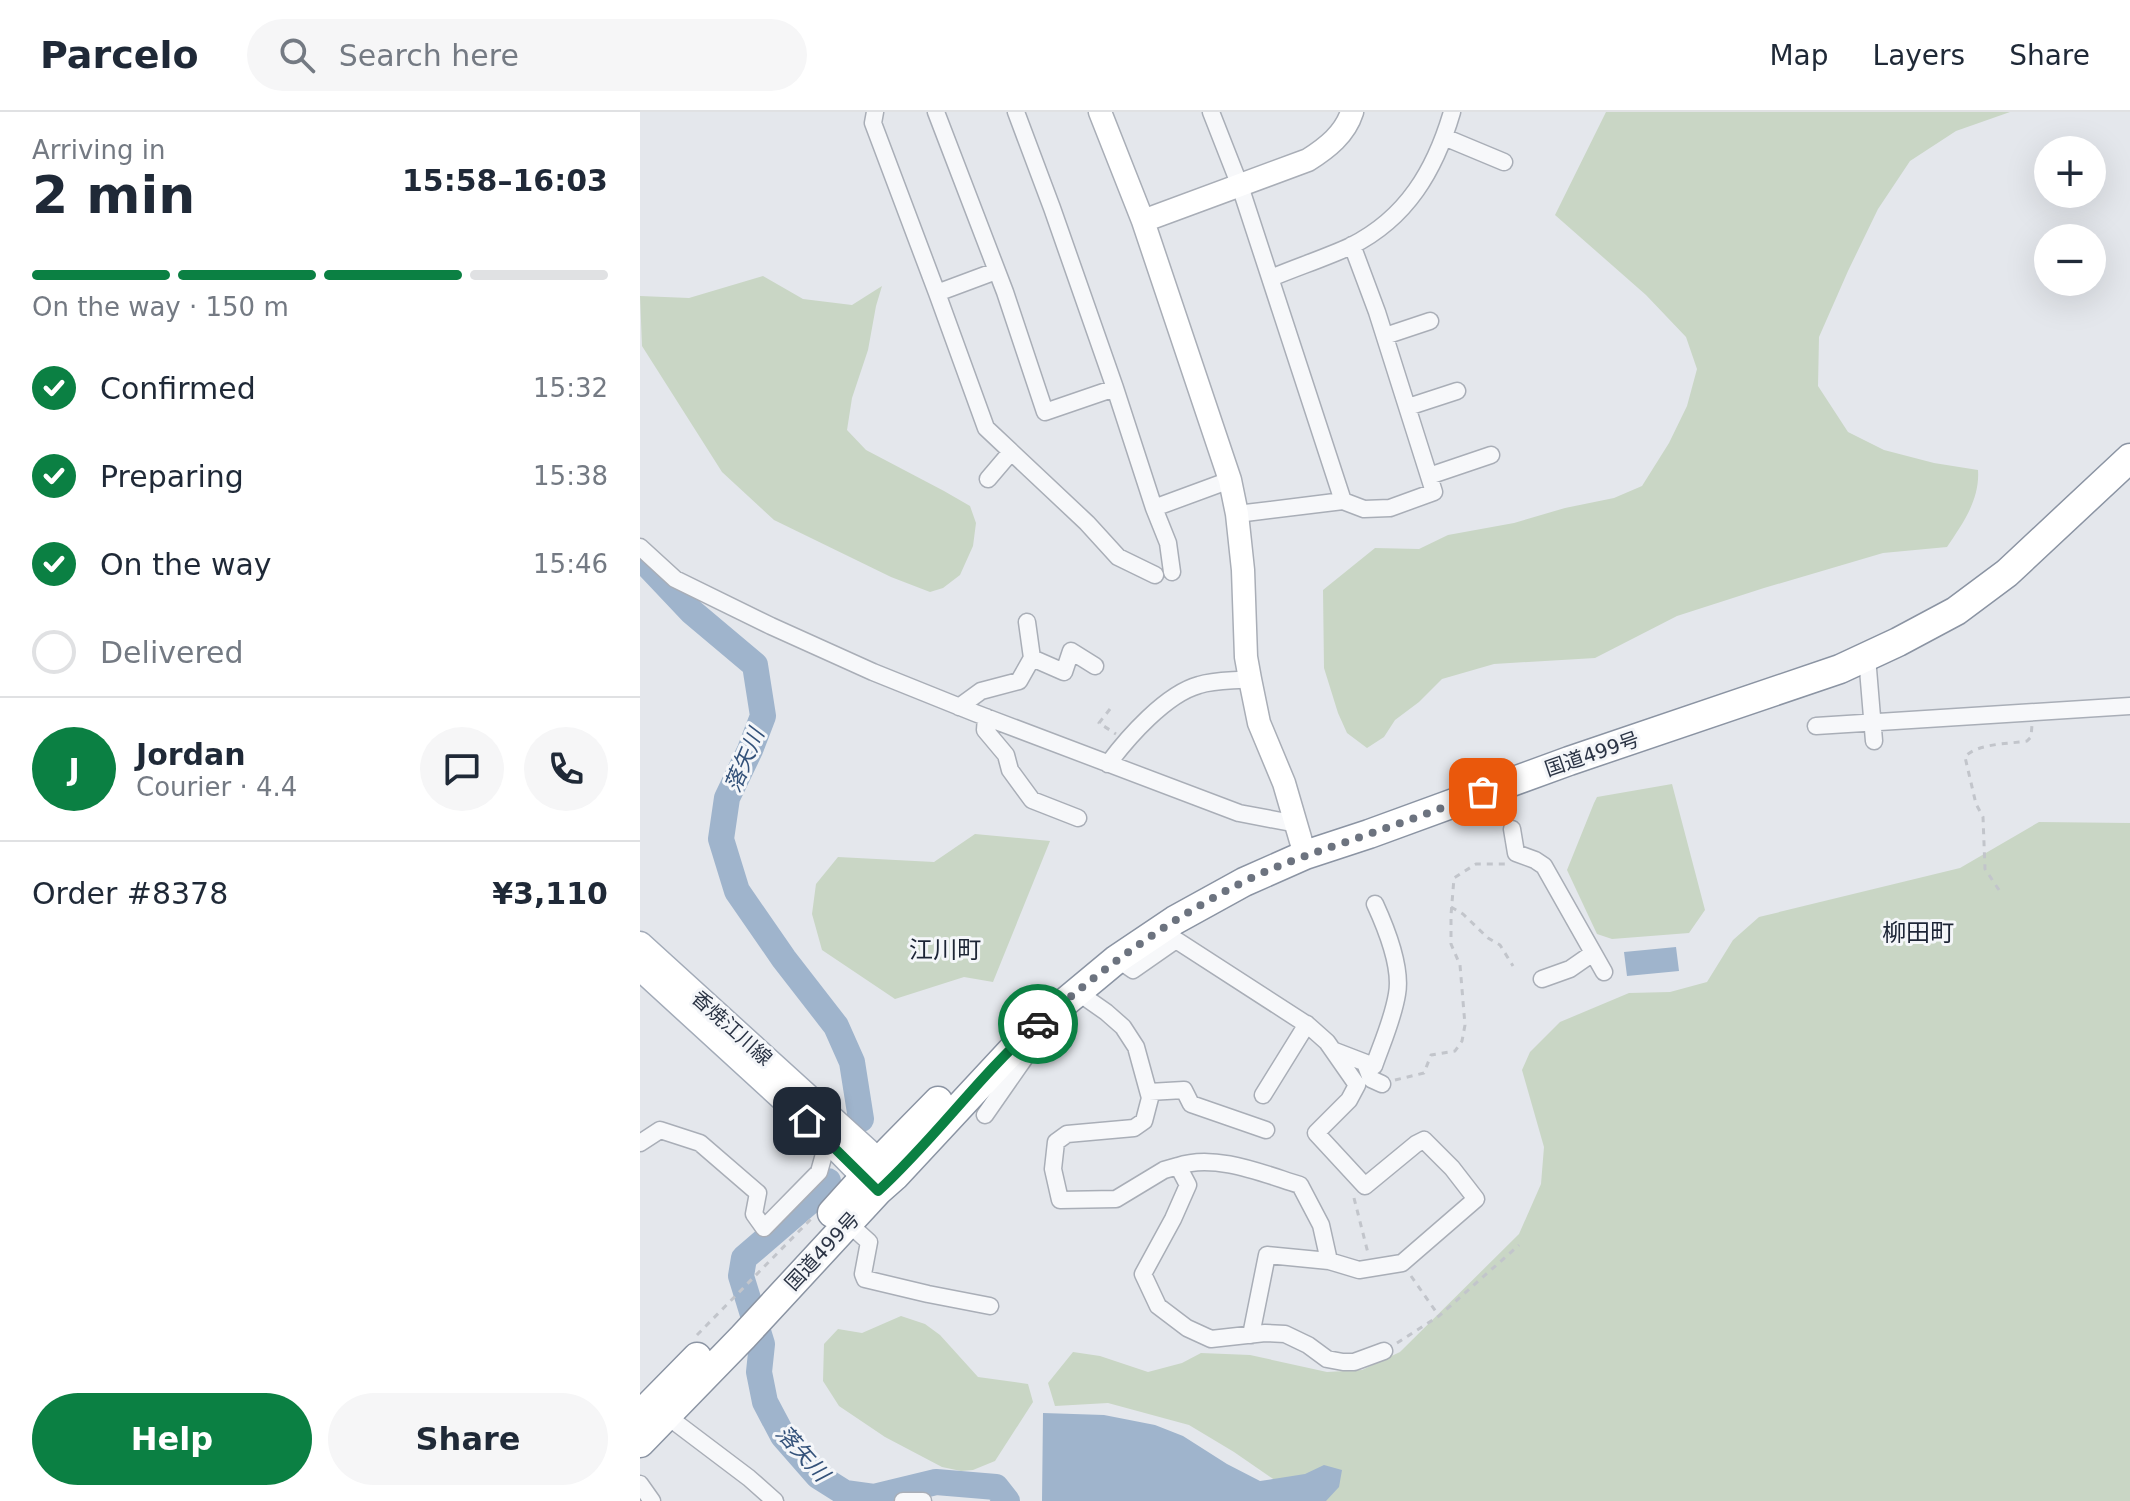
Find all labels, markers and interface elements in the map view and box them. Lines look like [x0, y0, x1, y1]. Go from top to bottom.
search box [247, 19, 807, 91]
text: Parcelo [40, 33, 199, 77]
icon: search [275, 33, 319, 77]
text: Search here [339, 38, 519, 73]
text: Map [1769, 39, 1829, 72]
text: Layers [1873, 39, 1965, 72]
text: Share [2009, 39, 2090, 72]
text: Arriving in [32, 135, 166, 165]
map controls [2034, 136, 2106, 296]
button: + [2034, 136, 2106, 208]
text: 15:58–16:03 [402, 163, 608, 198]
text: 2 min [32, 165, 195, 225]
button: − [2034, 224, 2106, 296]
text: On the way · 150 m [32, 292, 289, 322]
icon: check [32, 366, 76, 410]
text: Confirmed [100, 371, 256, 406]
text: 15:32 [533, 373, 608, 403]
icon: check [32, 454, 76, 498]
text: Preparing [100, 459, 244, 494]
text: 15:38 [533, 461, 608, 491]
icon: check [32, 542, 76, 586]
text: On the way [100, 547, 272, 582]
text: 15:46 [533, 549, 608, 579]
text: Delivered [100, 635, 244, 670]
water label: 落矢川 [720, 723, 770, 795]
button: chat [420, 727, 504, 811]
button: phone [524, 727, 608, 811]
street label: 国道499号 [1542, 727, 1642, 781]
text: Jordan [136, 737, 246, 772]
text: J [68, 752, 80, 787]
pin [1449, 758, 1517, 826]
icon: bag [1461, 770, 1505, 814]
text: Courier · 4.4 [136, 772, 297, 802]
text: Order #8378 [32, 876, 228, 911]
text: ¥3,110 [492, 876, 608, 911]
district label: 柳田町 [1882, 919, 1954, 947]
district label: 江川町 [909, 936, 981, 964]
courier [998, 984, 1078, 1064]
street label: 香焼江川線 [687, 986, 777, 1070]
icon: car [1016, 1002, 1060, 1046]
pin [773, 1087, 841, 1155]
icon: home [785, 1099, 829, 1143]
street label: 国道499号 [780, 1207, 864, 1295]
button: Help [32, 1393, 312, 1485]
button: Share [328, 1393, 608, 1485]
water label: 落矢川 [771, 1420, 835, 1488]

